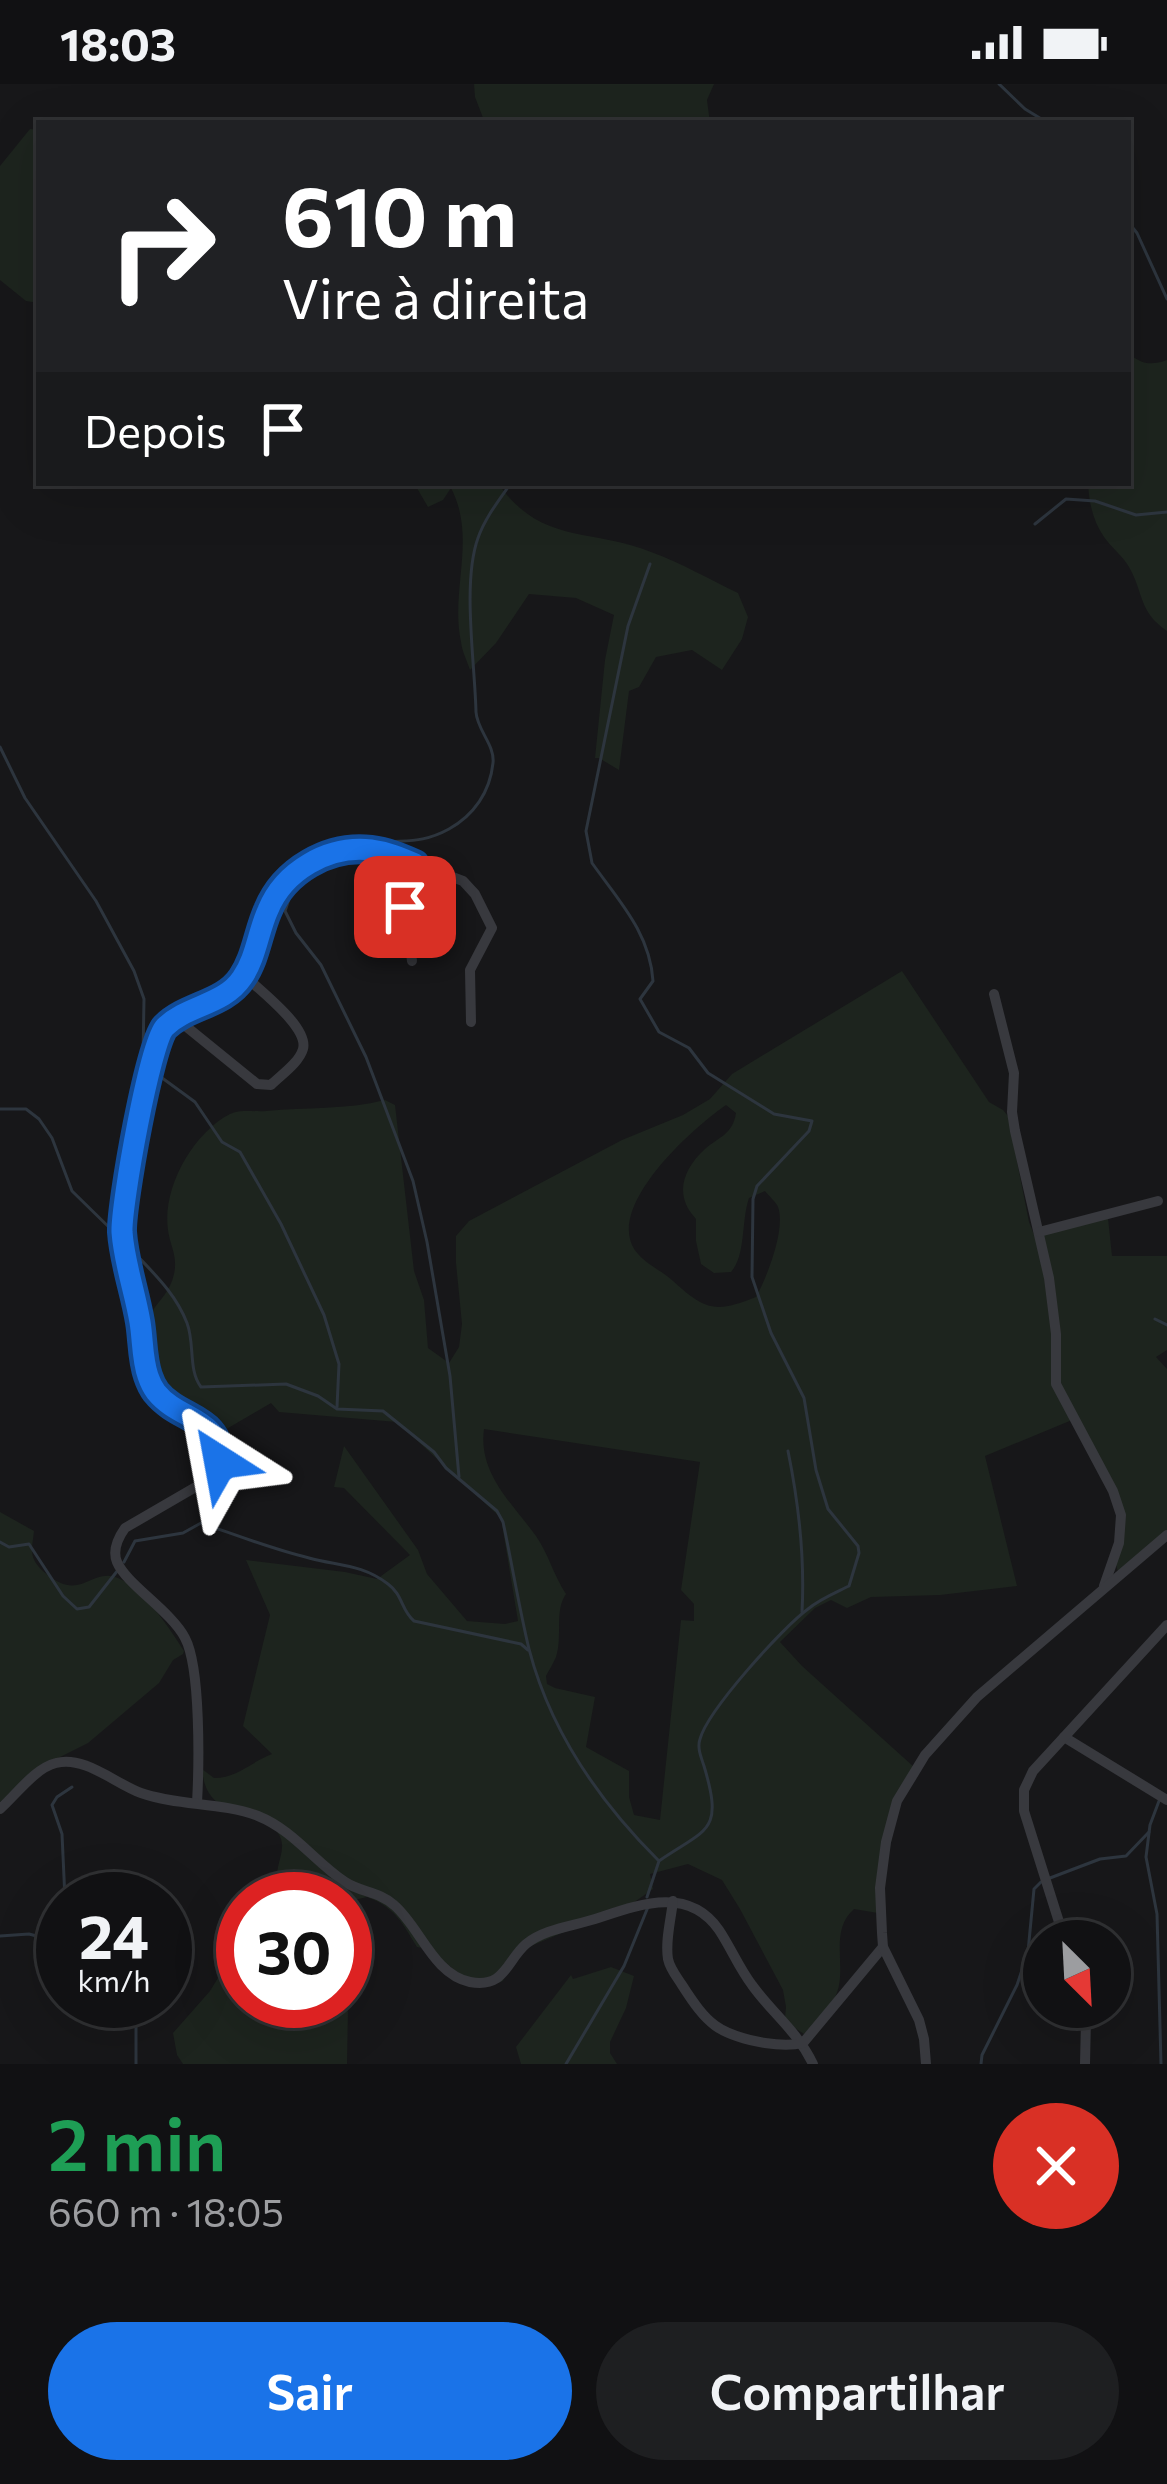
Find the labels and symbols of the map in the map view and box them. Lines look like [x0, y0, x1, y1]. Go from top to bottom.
pin [354, 856, 456, 958]
position arrow [157, 1399, 283, 1525]
speed limit sign: 30 [216, 1872, 372, 2028]
north arrow [1023, 1920, 1131, 2028]

